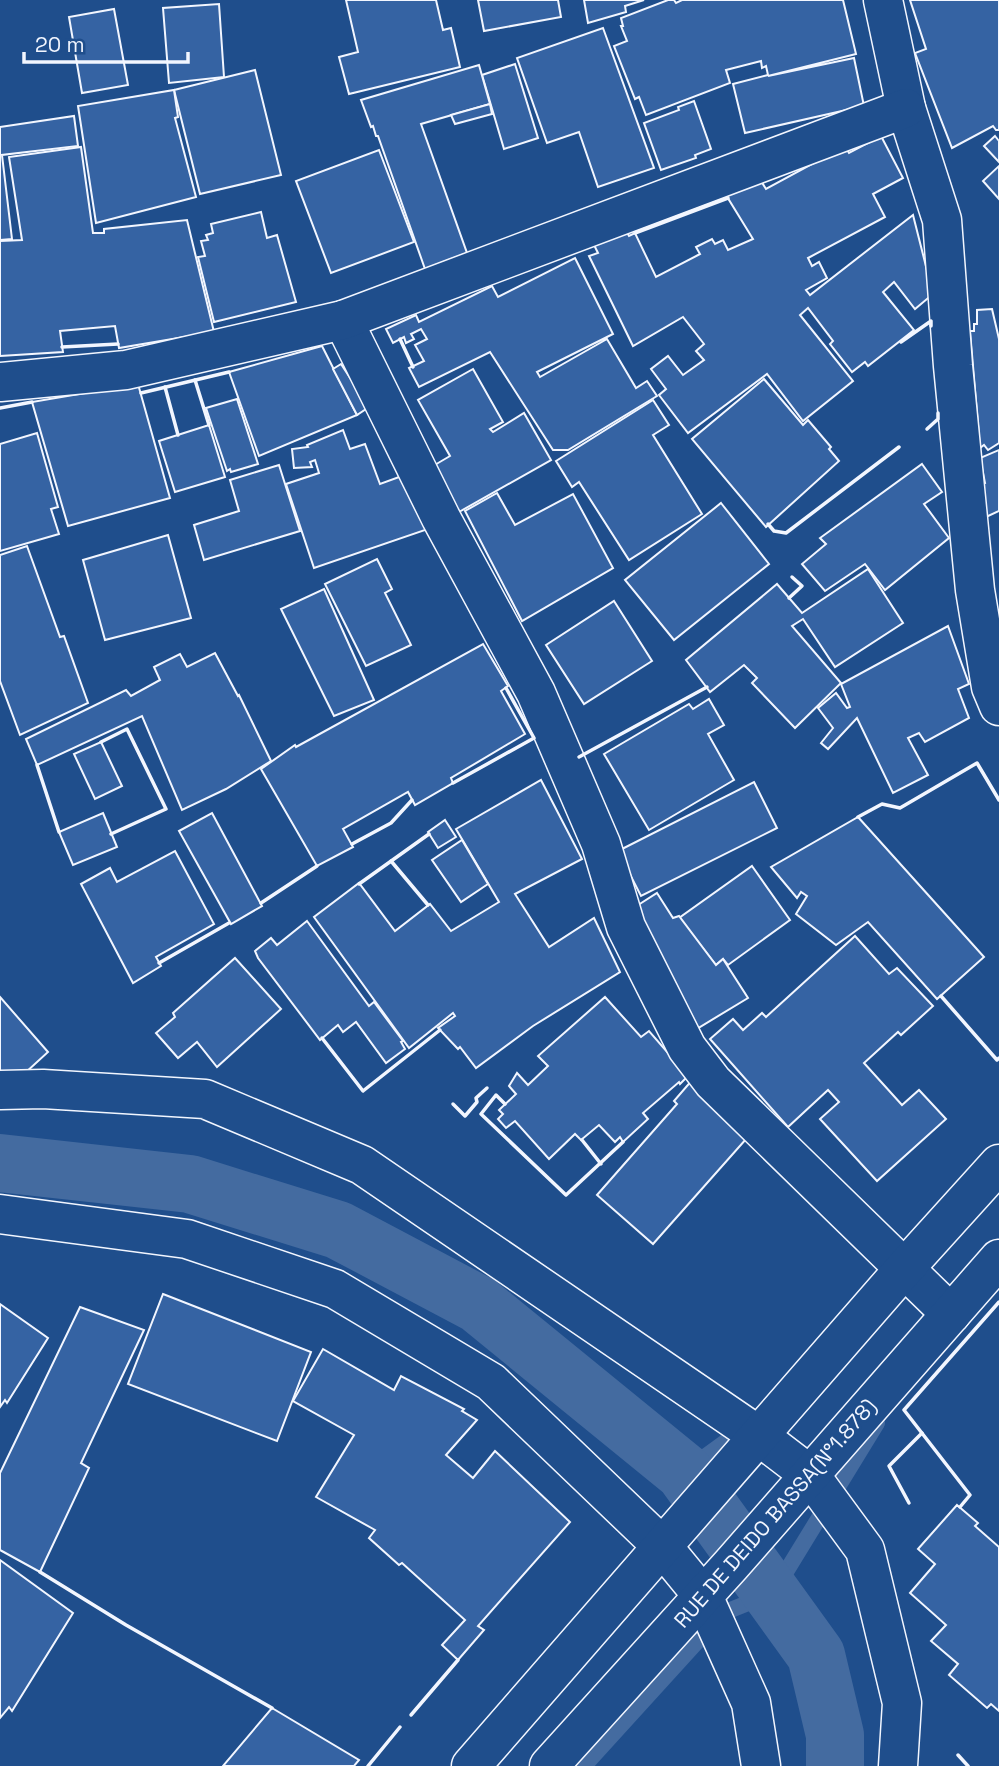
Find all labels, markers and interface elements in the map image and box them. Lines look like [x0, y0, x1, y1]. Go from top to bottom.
scale bar [24, 21, 189, 65]
text: 20 m [35, 31, 85, 58]
street label: RUE DE DEIDO BASSA(N°1.878) [668, 1393, 882, 1633]

